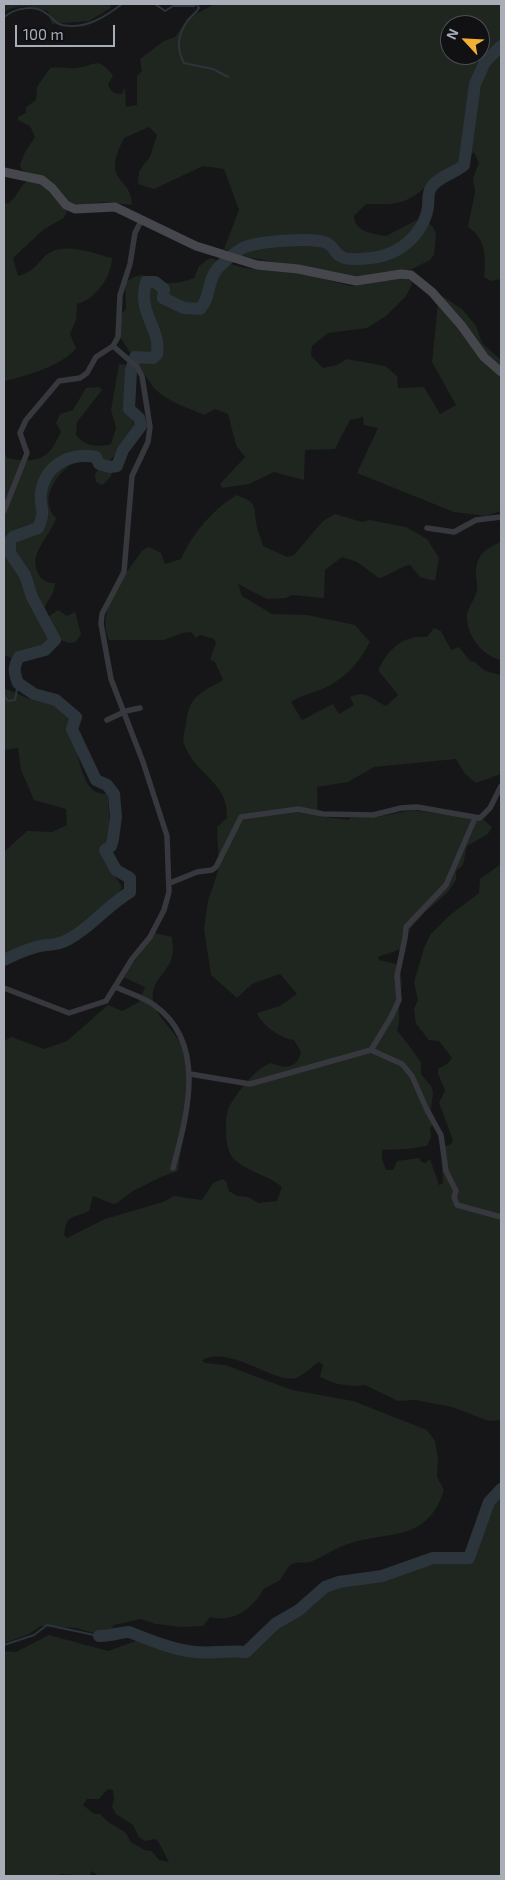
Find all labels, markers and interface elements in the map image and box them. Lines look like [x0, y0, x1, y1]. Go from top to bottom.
scale bar [18, 15, 118, 47]
north arrow [440, 15, 490, 65]
text: 100 m [23, 25, 64, 43]
text: N [442, 26, 462, 42]

